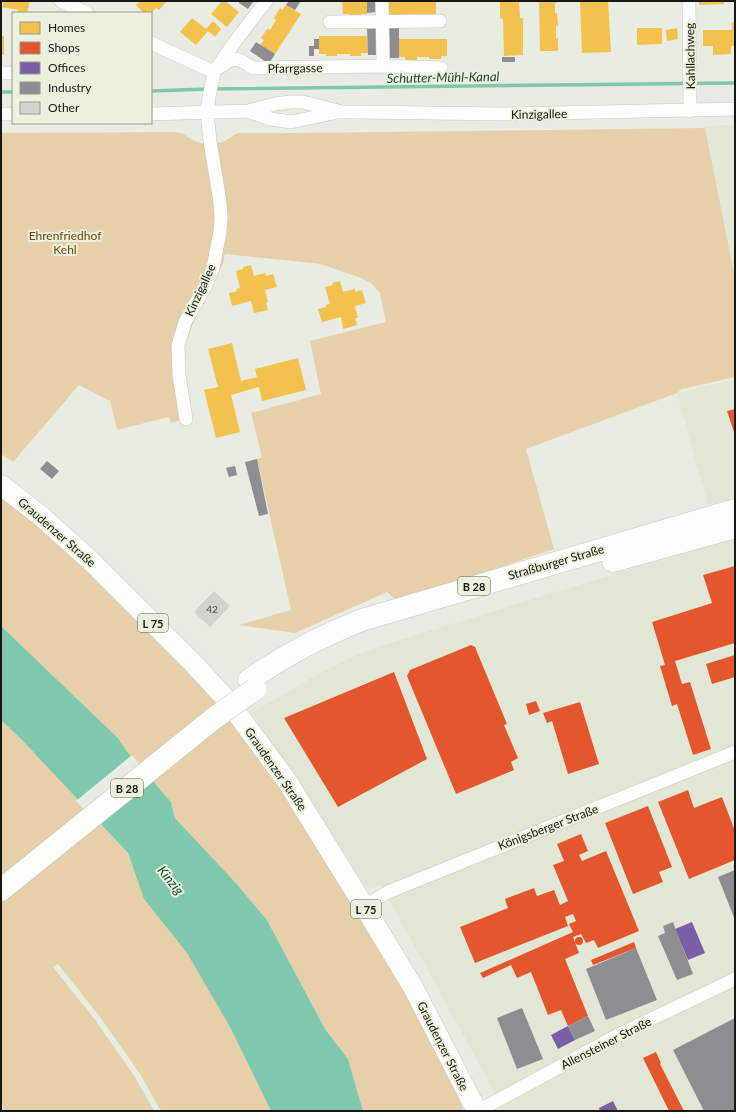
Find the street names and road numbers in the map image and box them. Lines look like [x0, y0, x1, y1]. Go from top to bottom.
street label: Kahllachweg [682, 23, 698, 89]
street label: Pfarrgasse [267, 60, 323, 76]
street label: Kinzigallee [511, 106, 567, 122]
street label: Kinzigallee [181, 261, 219, 319]
street label: Graudenzer Straße [15, 494, 99, 570]
street label: Straßburger Straße [506, 541, 606, 583]
road number: B 28 [458, 577, 490, 595]
road number: L 75 [138, 614, 168, 632]
street label: Graudenzer Straße [242, 724, 310, 814]
road number: B 28 [111, 779, 143, 797]
street label: Königsberger Straße [496, 801, 600, 853]
road number: L 75 [351, 900, 381, 918]
street label: Graudenzer Straße [414, 999, 472, 1093]
street label: Allensteiner Straße [558, 1014, 654, 1072]

